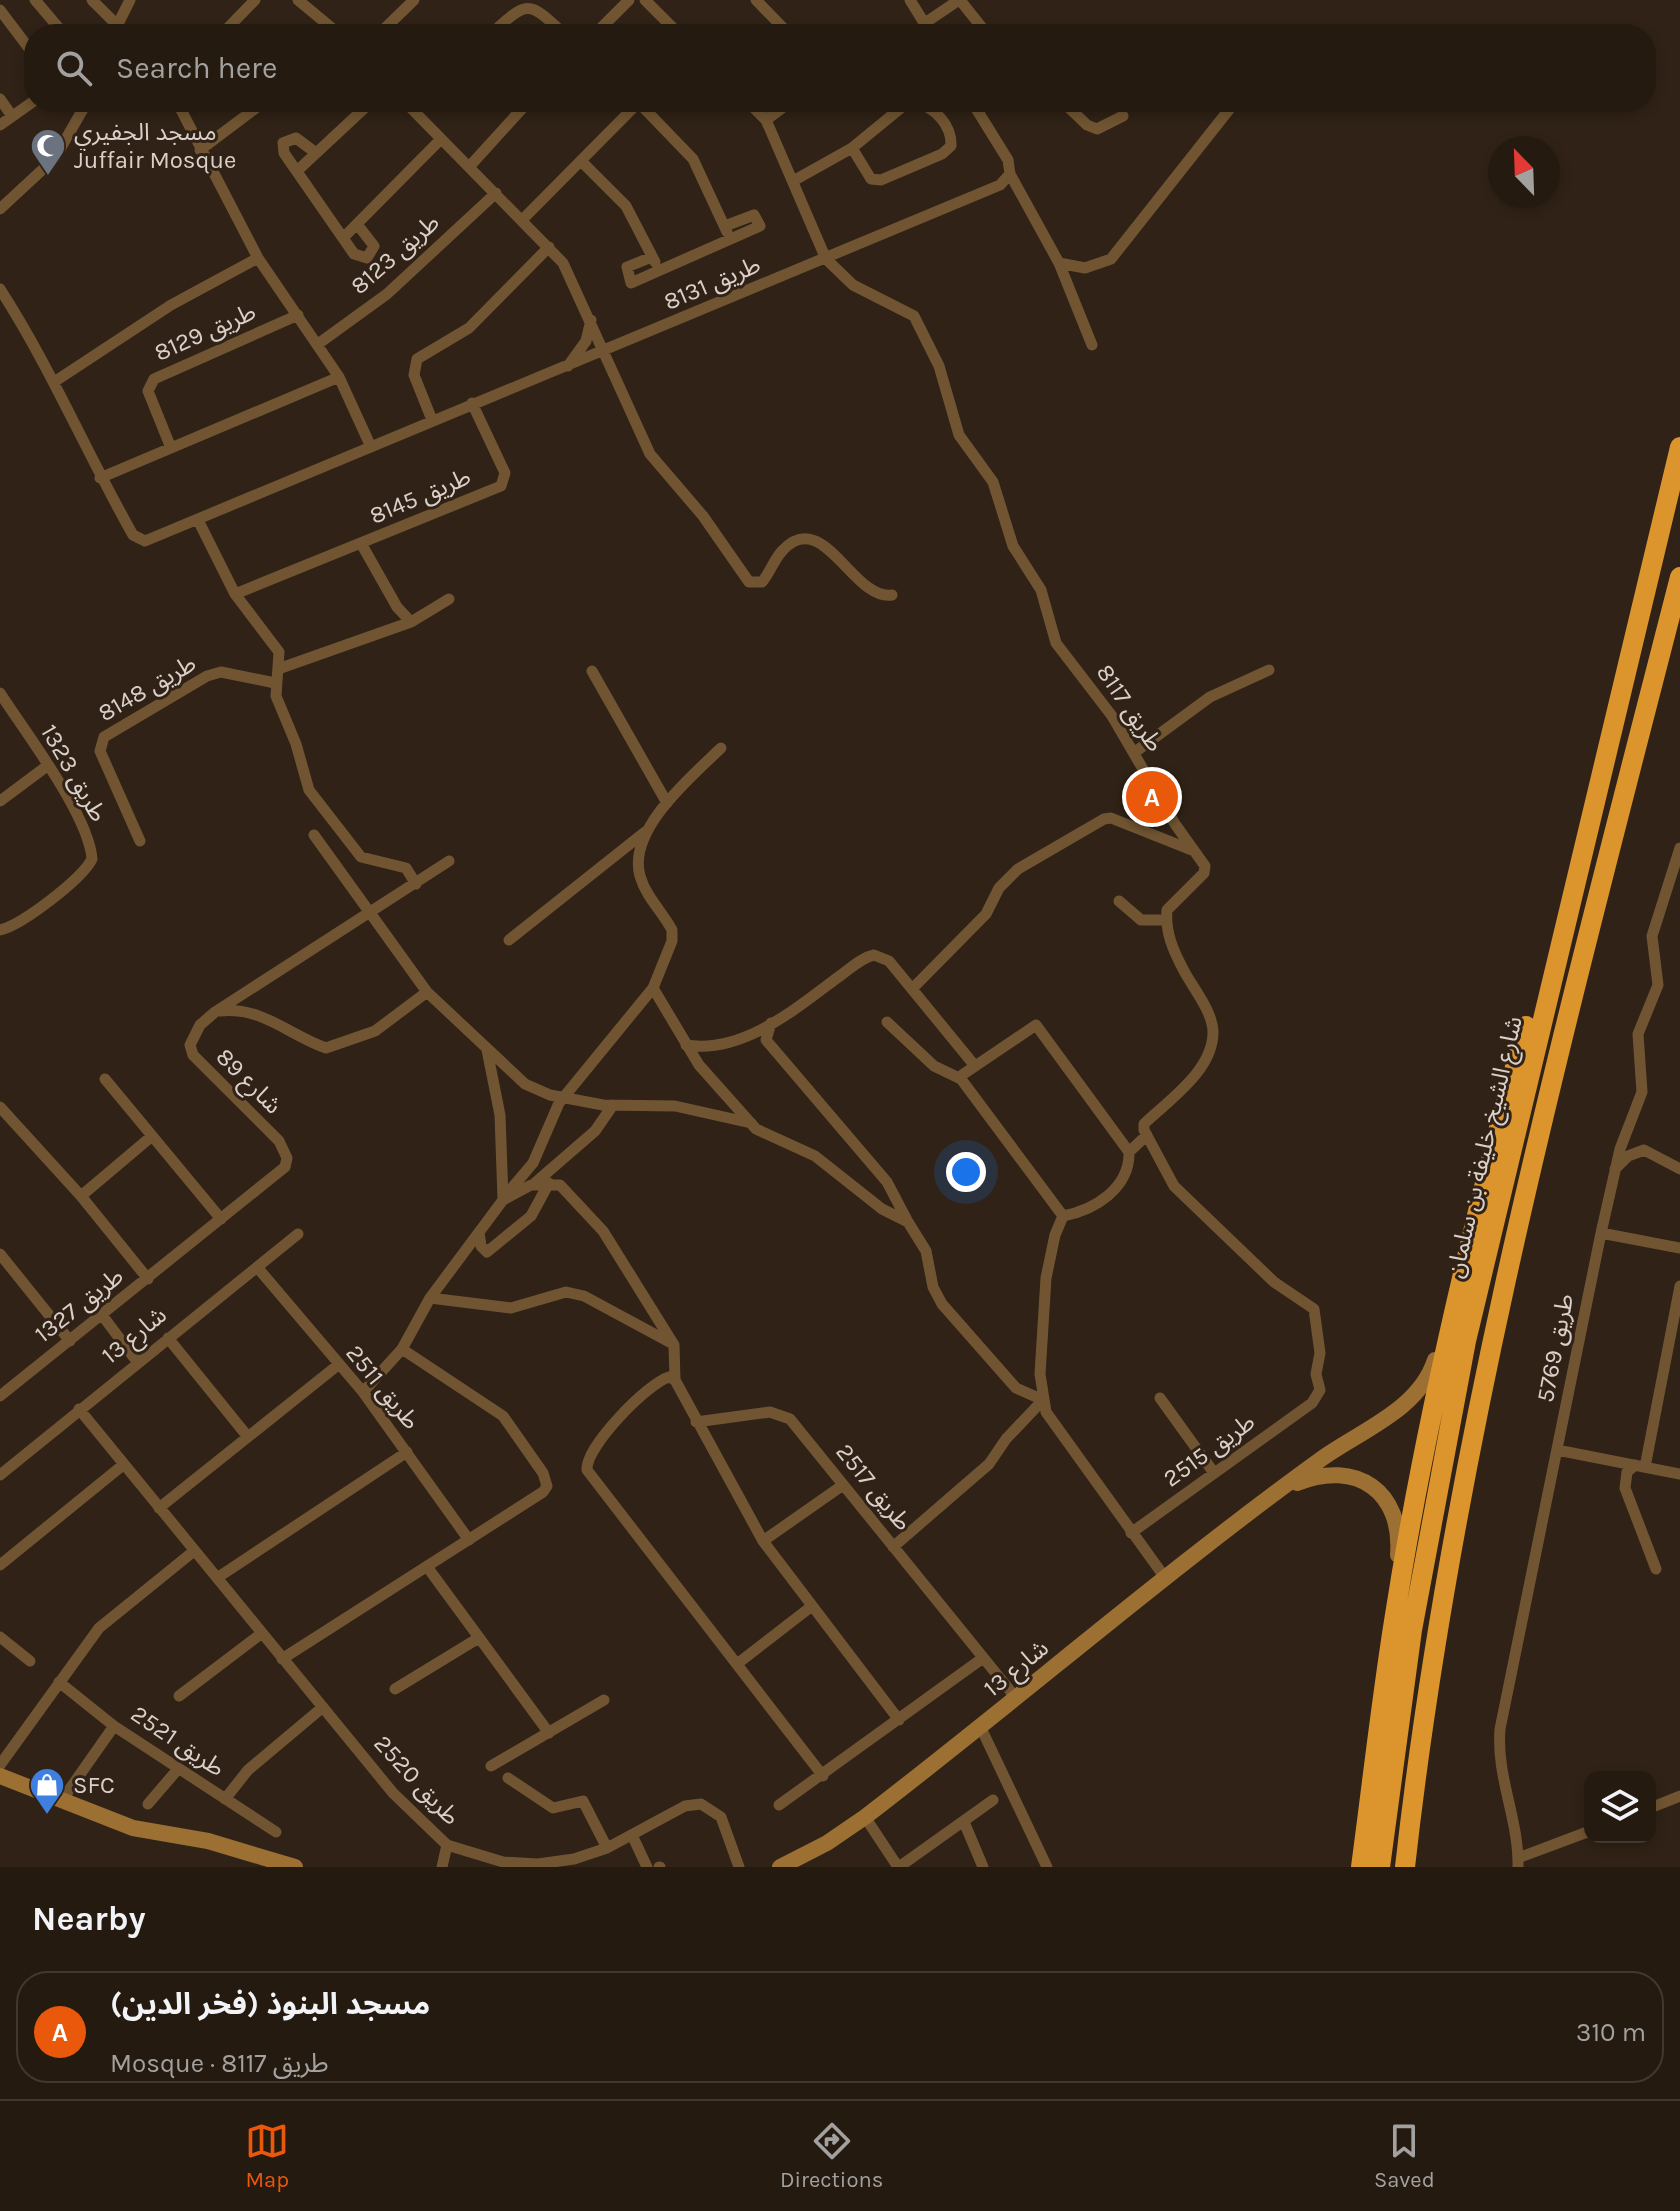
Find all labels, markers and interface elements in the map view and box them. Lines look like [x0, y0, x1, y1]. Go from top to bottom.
search box [24, 24, 1656, 112]
icon: search [52, 46, 96, 90]
text: Search here [116, 50, 277, 86]
place label: مسجد الجفيري Juffair Mosque [74, 118, 236, 174]
mosque icon: مسجد الجفيري Juffair Mosque [29, 127, 67, 177]
north arrow [1488, 136, 1560, 208]
street label: طريق 8123 [345, 208, 446, 301]
street label: طريق 8131 [660, 250, 765, 317]
street label: طريق 8129 [150, 297, 260, 368]
street label: طريق 8145 [365, 462, 475, 531]
street label: طريق 8148 [93, 649, 201, 728]
street label: طريق 8117 [1090, 659, 1169, 758]
street label: طريق 1323 [34, 719, 113, 827]
pin: A [1126, 767, 1178, 827]
street label: شارع الشيخ خليفة بن سلمان [1440, 1013, 1531, 1281]
street label: شارع 89 [208, 1042, 288, 1122]
your location [946, 1152, 986, 1192]
street label: طريق 1327 [29, 1262, 129, 1349]
street label: طريق 5769 [1531, 1291, 1580, 1405]
street label: شارع 13 [96, 1301, 174, 1372]
street label: طريق 2511 [340, 1339, 426, 1436]
street label: طريق 2515 [1158, 1407, 1261, 1493]
street label: طريق 2517 [830, 1438, 918, 1537]
street label: شارع 13 [978, 1634, 1056, 1705]
street label: طريق 2521 [125, 1700, 230, 1783]
street label: طريق 2520 [368, 1729, 466, 1832]
shop icon: SFC [28, 1766, 66, 1816]
place label: SFC [73, 1771, 115, 1799]
map controls [1584, 1771, 1656, 1843]
button: layers [1584, 1771, 1656, 1843]
text: Nearby [32, 1899, 146, 1939]
text: مسجد البنوذ (فخر الدين) [110, 1986, 430, 2022]
text: A [52, 2017, 68, 2048]
text: 310 m [1576, 2017, 1646, 2048]
text: Mosque · طريق 8117 [110, 2048, 329, 2079]
tab: Map [245, 2119, 289, 2193]
tab: Directions [780, 2119, 883, 2193]
tab: Saved [1374, 2119, 1435, 2193]

